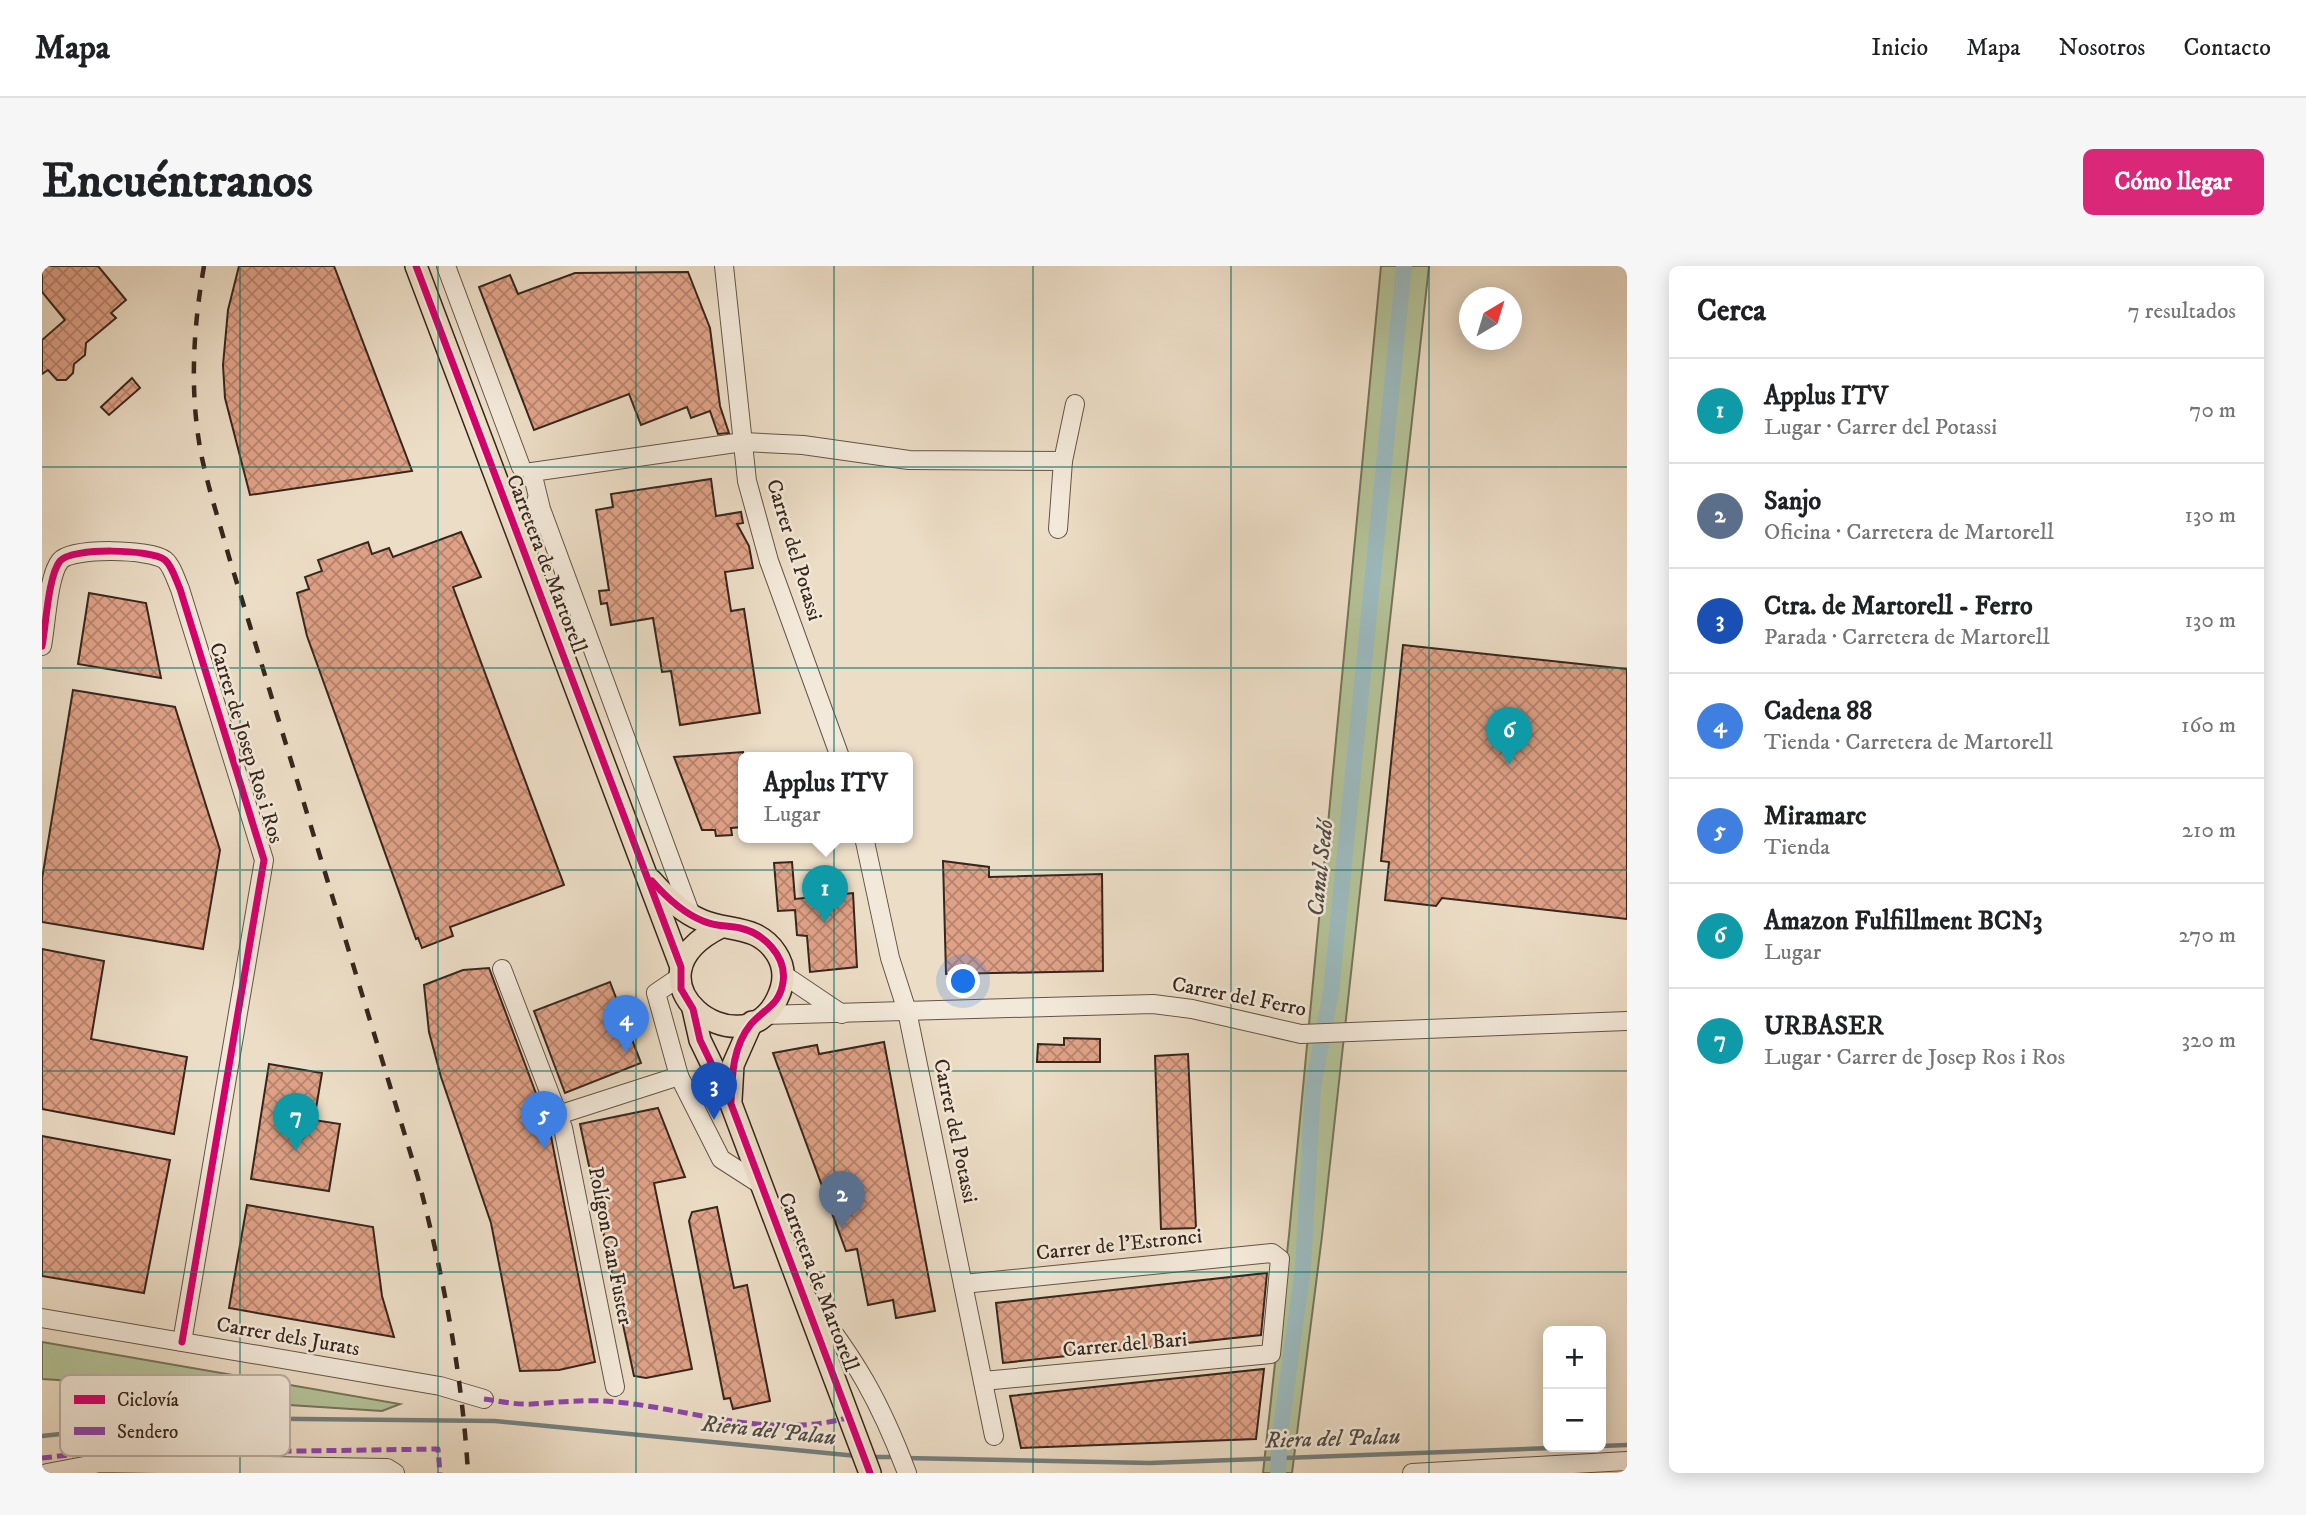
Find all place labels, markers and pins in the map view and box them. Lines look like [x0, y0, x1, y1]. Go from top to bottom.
pin: 6 [1486, 707, 1532, 765]
pin: 1 [802, 865, 848, 923]
pin: 4 [603, 995, 649, 1053]
pin: 3 [691, 1062, 737, 1120]
pin: 5 [521, 1091, 567, 1149]
pin: 7 [273, 1093, 319, 1151]
pin: 2 [819, 1171, 865, 1229]

